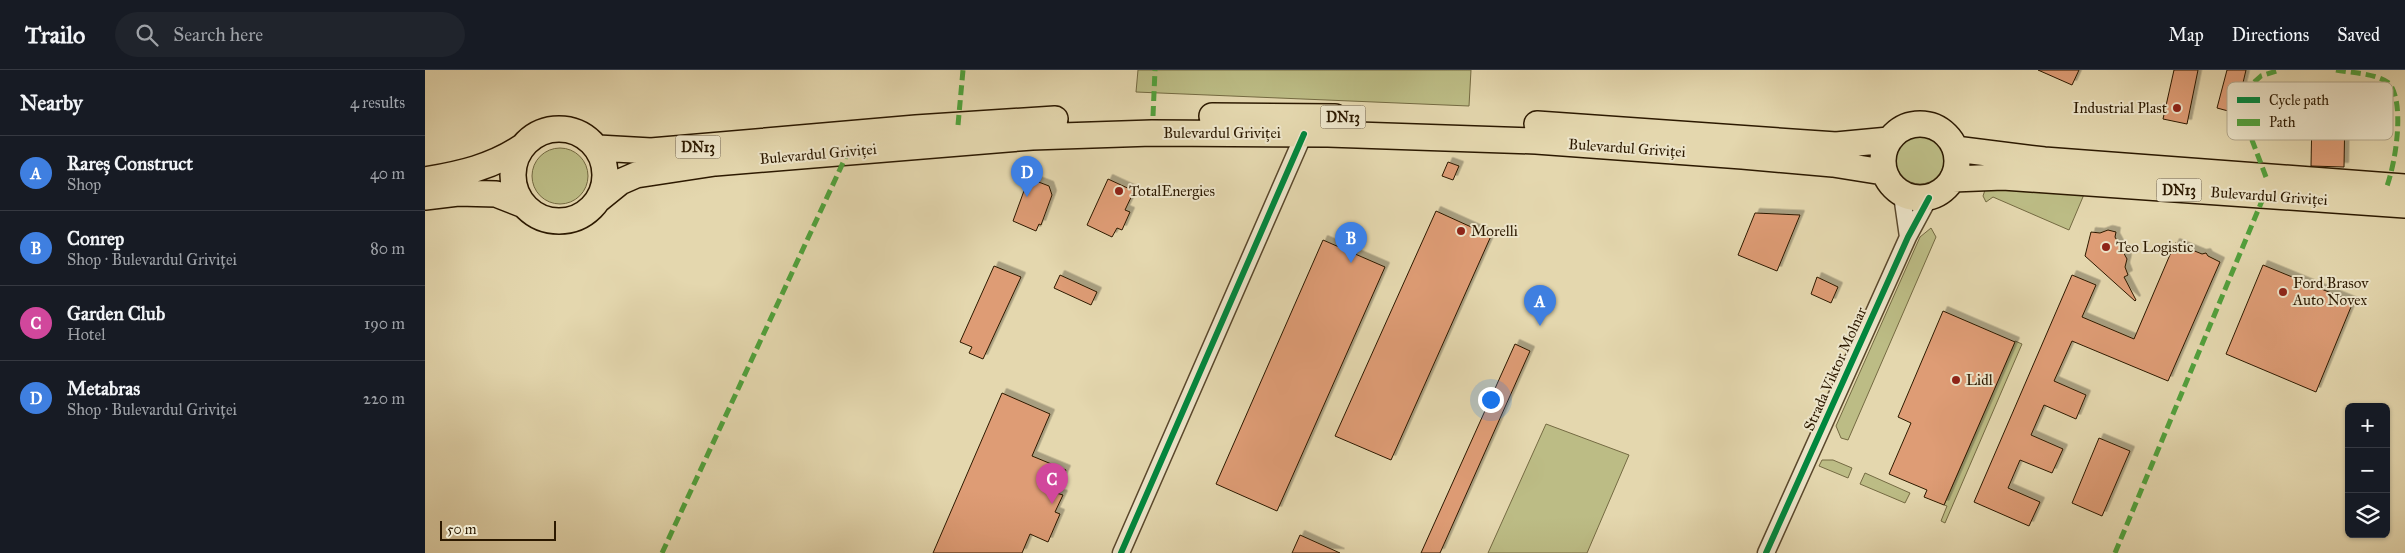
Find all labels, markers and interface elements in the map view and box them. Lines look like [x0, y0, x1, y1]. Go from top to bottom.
search box [115, 12, 465, 57]
text: Trailo [25, 20, 85, 50]
icon: search [133, 21, 161, 49]
text: Search here [173, 23, 263, 46]
text: Map [2168, 24, 2204, 46]
text: Directions [2232, 24, 2309, 46]
text: Saved [2337, 24, 2380, 46]
legend [2227, 82, 2393, 140]
text: Nearby [20, 90, 83, 116]
text: Cycle path [2269, 92, 2329, 109]
text: 4 results [350, 93, 405, 112]
place label: Industrial Plast [2073, 99, 2168, 117]
marker: Industrial Plast [2171, 102, 2183, 114]
road number: DN13 [1321, 106, 1365, 128]
text: Path [2269, 114, 2296, 131]
street label: Bulevardul Griviței [1163, 124, 1281, 142]
street label: Bulevardul Griviței [1568, 135, 1686, 161]
road number: DN13 [675, 136, 721, 158]
street label: Bulevardul Griviței [759, 140, 877, 168]
text: Rareș Construct [67, 152, 193, 175]
pin: D [1011, 156, 1043, 197]
text: A [31, 164, 41, 183]
text: 40 m [370, 164, 405, 183]
text: Shop [67, 175, 101, 194]
road number: DN13 [2157, 178, 2201, 202]
place label: TotalEnergies [1129, 182, 1215, 200]
street label: Bulevardul Griviței [2210, 183, 2328, 209]
marker: TotalEnergies [1113, 185, 1125, 197]
pin: B [1335, 222, 1367, 263]
place label: Morelli [1471, 222, 1518, 240]
marker: Morelli [1455, 225, 1467, 237]
text: Conrep [67, 227, 124, 250]
place label: Teo Logistic [2116, 238, 2193, 256]
text: B [31, 239, 41, 258]
text: 80 m [370, 239, 405, 258]
marker: Teo Logistic [2100, 241, 2112, 253]
text: Shop · Bulevardul Griviței [67, 250, 237, 269]
place label: Ford Brasov Auto Novex [2292, 274, 2369, 309]
pin: A [1524, 285, 1556, 326]
marker: Ford Brasov Auto Novex [2277, 286, 2289, 298]
text: Garden Club [67, 302, 165, 325]
street label: Strada Viktor Molnar [1800, 304, 1870, 434]
text: C [31, 314, 41, 333]
text: 190 m [364, 314, 405, 333]
text: Hotel [67, 325, 105, 344]
place label: Lidl [1966, 371, 1994, 389]
marker: Lidl [1950, 374, 1962, 386]
text: Metabras [67, 377, 140, 400]
your location [1478, 387, 1504, 413]
text: D [30, 389, 42, 408]
text: 220 m [363, 389, 405, 408]
text: Shop · Bulevardul Griviței [67, 400, 237, 419]
map controls [2345, 403, 2390, 538]
button: + [2345, 403, 2390, 448]
button: − [2345, 448, 2390, 493]
pin: C [1036, 463, 1068, 504]
button: layers [2345, 493, 2390, 538]
scale bar [440, 518, 556, 541]
text: 50 m [447, 521, 476, 538]

